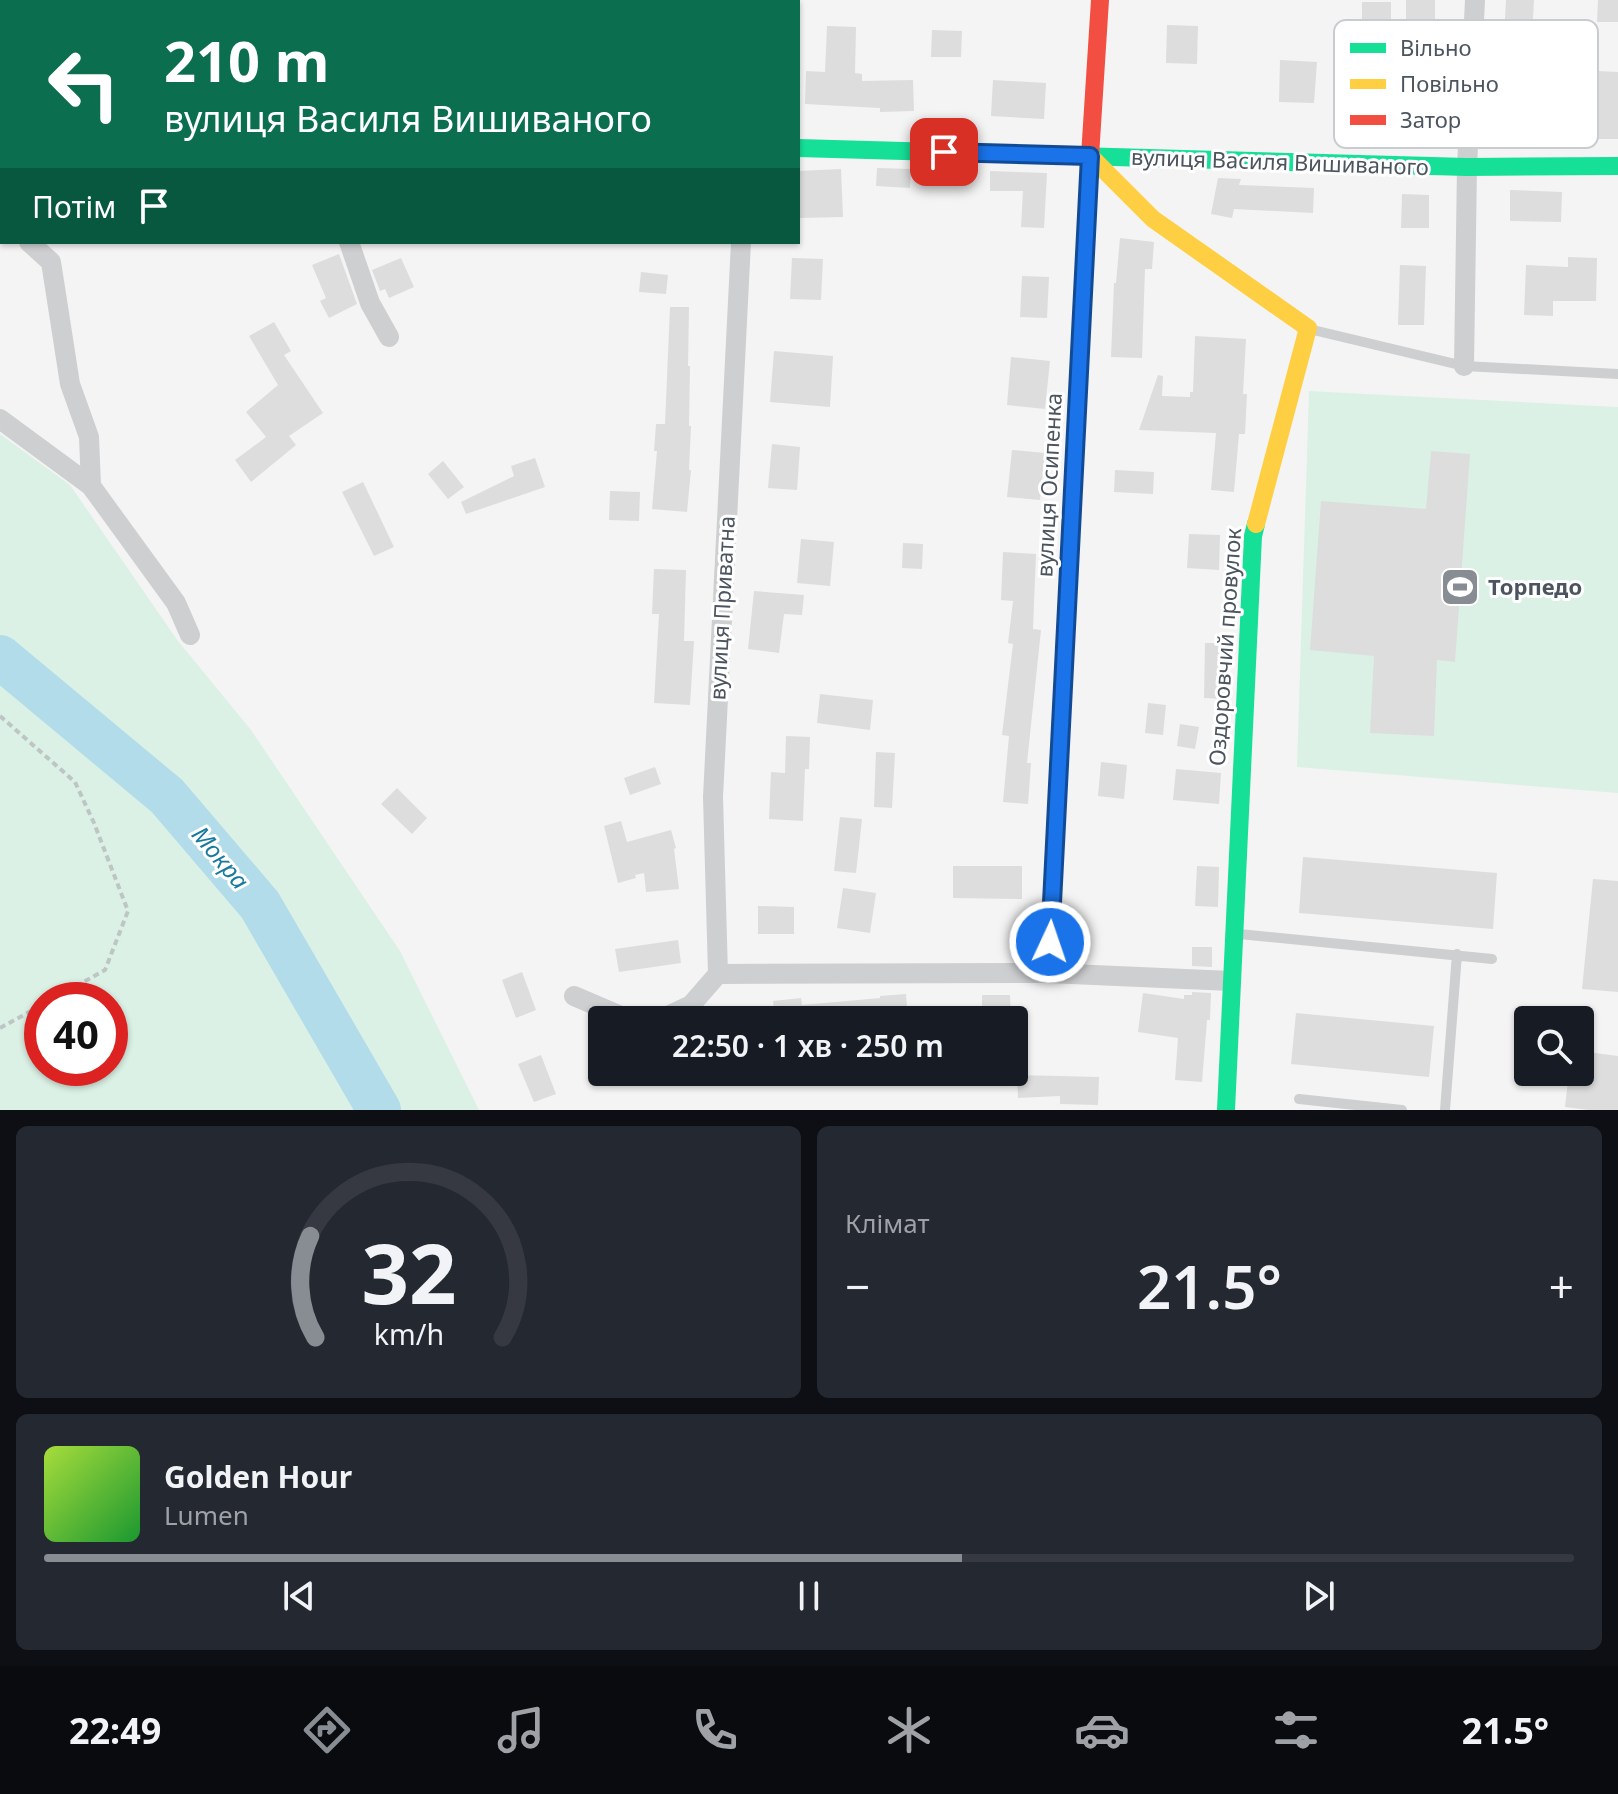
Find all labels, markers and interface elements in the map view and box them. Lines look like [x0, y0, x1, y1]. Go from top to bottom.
legend [1334, 20, 1598, 148]
text: 210 m [164, 22, 329, 98]
icon: left [32, 32, 136, 136]
text: Вільно [1400, 32, 1471, 62]
text: Повільно [1400, 68, 1499, 98]
text: вулиця Василя Вишиваного [164, 94, 652, 143]
text: Затор [1400, 104, 1461, 134]
pin [910, 118, 978, 186]
icon: arrive [922, 130, 966, 174]
street label: вулиця Василя Вишиваного [1131, 141, 1430, 181]
icon: arrive [132, 184, 176, 228]
text: Потім [32, 186, 116, 227]
street label: вулиця Осипенка [1028, 392, 1068, 578]
street label: вулиця Приватна [701, 515, 741, 701]
street label: Оздоровчий провулок [1201, 527, 1247, 767]
sports icon: Торпедо [1439, 566, 1481, 608]
place label: Торпедо [1488, 571, 1582, 601]
water label: Мокра [185, 818, 258, 896]
position arrow [1008, 900, 1092, 984]
speed limit sign: 40 [24, 982, 128, 1086]
map controls [1514, 1006, 1594, 1086]
button: search [1514, 1006, 1594, 1086]
text: 22:50 · 1 хв · 250 m [672, 1025, 944, 1066]
text: Клімат [845, 1205, 929, 1241]
text: 32 [361, 1215, 456, 1328]
text: 21.5° [1137, 1245, 1282, 1327]
text: − [845, 1256, 870, 1316]
text: + [1549, 1256, 1574, 1316]
text: km/h [373, 1314, 444, 1353]
text: Golden Hour [164, 1456, 352, 1497]
text: Lumen [164, 1497, 249, 1533]
icon: previous [277, 1574, 321, 1618]
icon: pause [787, 1574, 831, 1618]
icon: next [1297, 1574, 1341, 1618]
icon: directions [299, 1702, 355, 1758]
icon: music [493, 1702, 549, 1758]
icon: phone [687, 1702, 743, 1758]
icon: climate [881, 1702, 937, 1758]
icon: car [1074, 1702, 1130, 1758]
icon: filters [1268, 1702, 1324, 1758]
text: 22:49 [69, 1706, 161, 1755]
text: 21.5° [1462, 1706, 1549, 1755]

